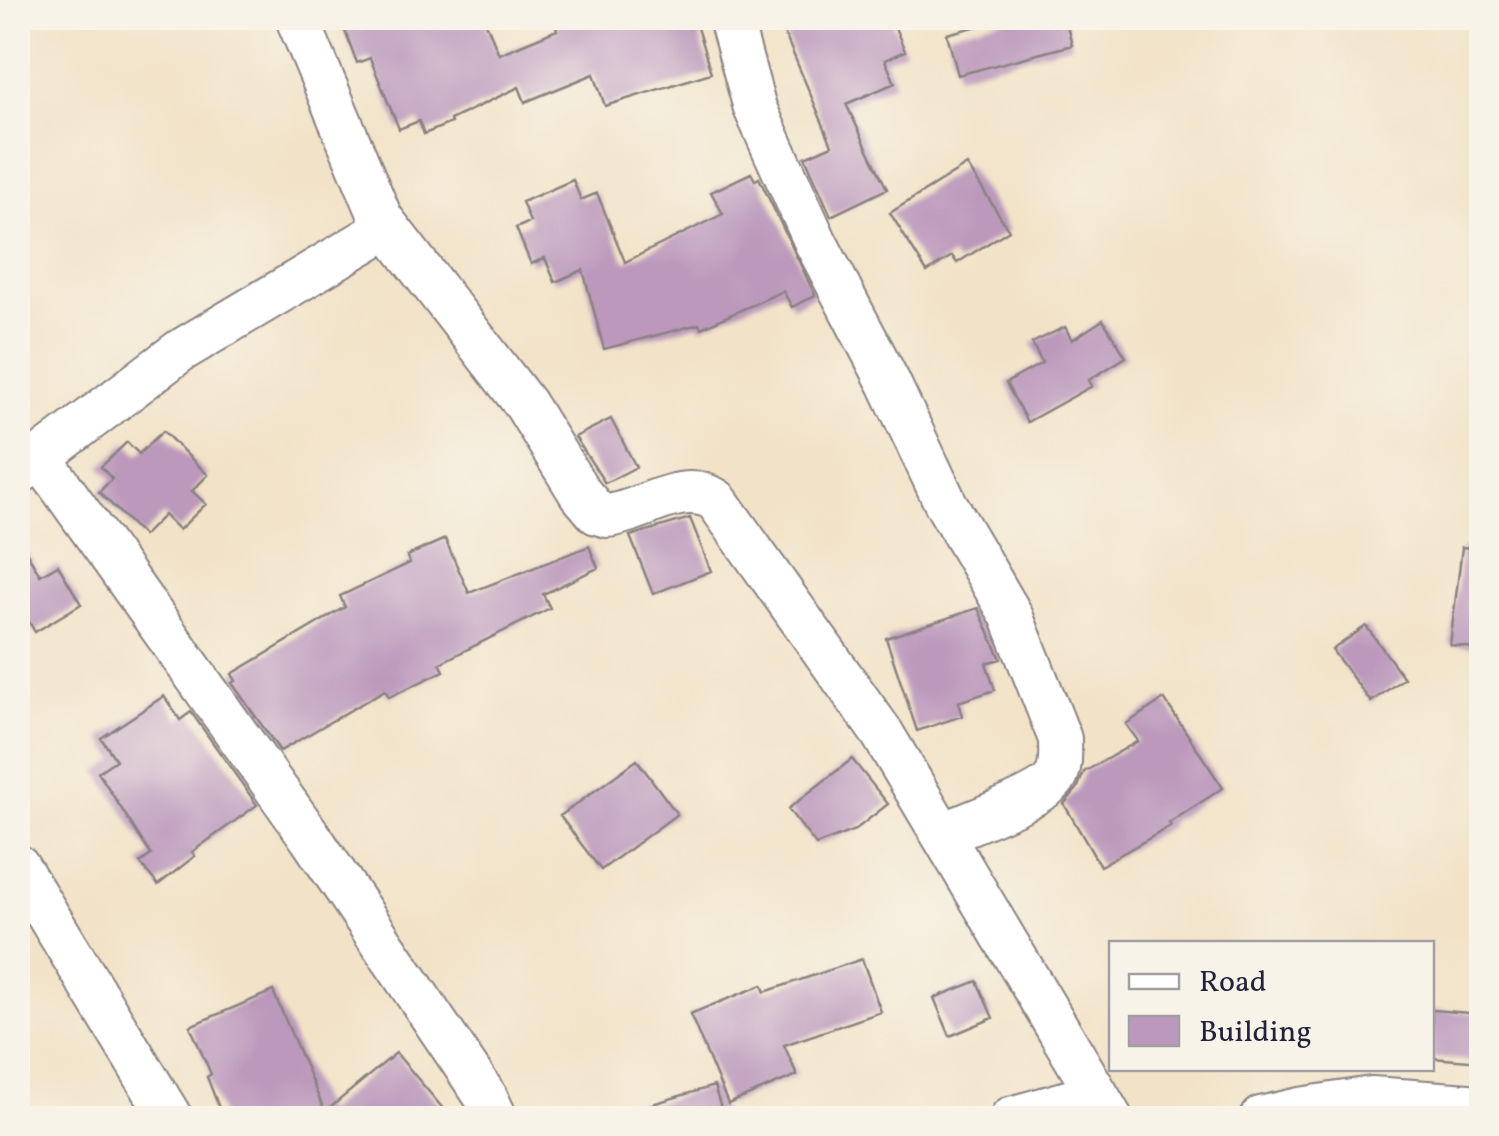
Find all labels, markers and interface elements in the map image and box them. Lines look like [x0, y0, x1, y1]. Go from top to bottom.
legend [1109, 941, 1434, 1071]
text: Road [1199, 962, 1267, 1004]
text: Building [1199, 1012, 1312, 1054]

